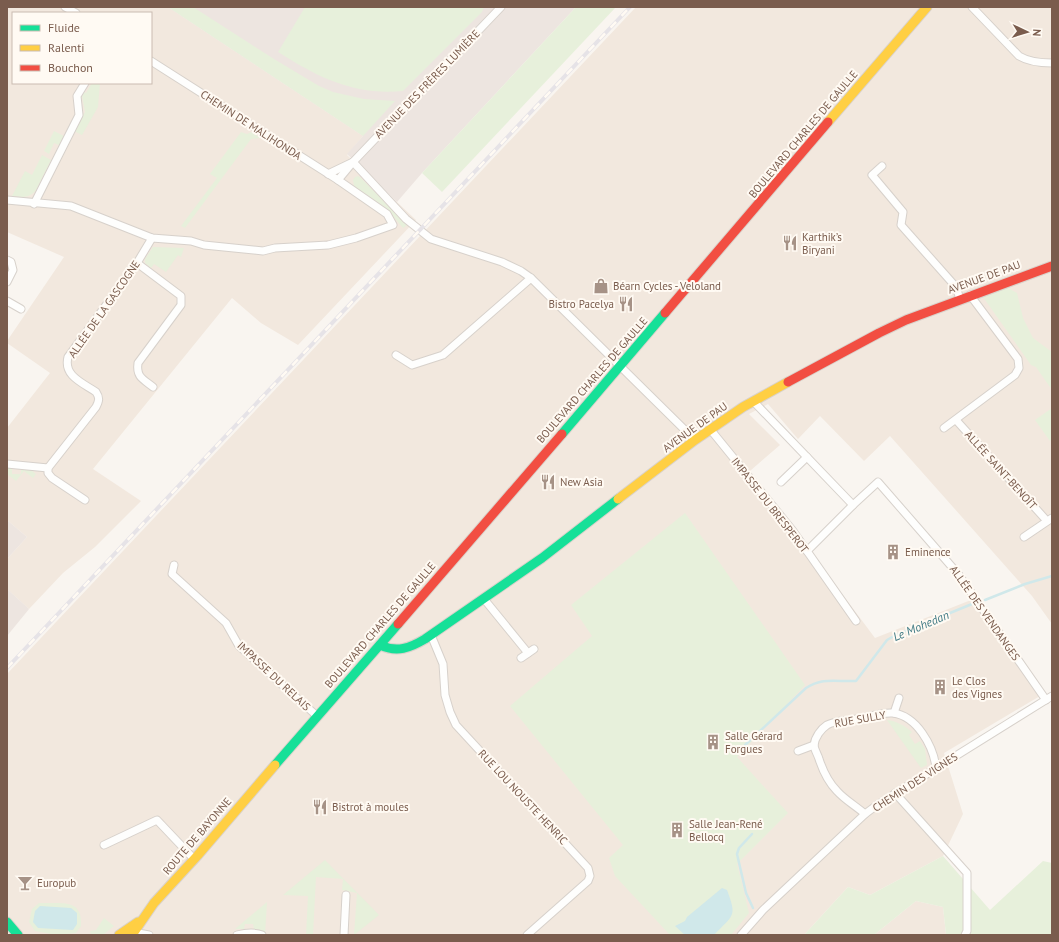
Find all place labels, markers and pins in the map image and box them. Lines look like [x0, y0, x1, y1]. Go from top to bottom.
place label: Karthik’s Biryani [802, 230, 842, 257]
restaurant icon: Karthik’s Biryani [781, 234, 799, 252]
shop icon: Béarn Cycles - Veloland [592, 277, 610, 295]
place label: Béarn Cycles - Veloland [613, 279, 721, 293]
restaurant icon: Bistro Pacelya [617, 295, 635, 313]
place label: Bistro Pacelya [548, 297, 614, 311]
restaurant icon: New Asia [539, 473, 557, 491]
place label: New Asia [560, 475, 603, 489]
building icon: Eminence [884, 543, 902, 561]
place label: Eminence [905, 545, 951, 559]
place label: Le Clos des Vignes [952, 674, 1002, 701]
building icon: Le Clos des Vignes [931, 678, 949, 696]
place label: Salle Gérard Forgues [725, 729, 783, 756]
building icon: Salle Gérard Forgues [704, 733, 722, 751]
restaurant icon: Bistrot à moules [311, 798, 329, 816]
place label: Bistrot à moules [332, 800, 409, 814]
place label: Salle Jean-René Bellocq [689, 817, 763, 844]
building icon: Salle Jean-René Bellocq [668, 821, 686, 839]
bar icon: Europub [16, 874, 34, 892]
place label: Europub [37, 876, 76, 890]

